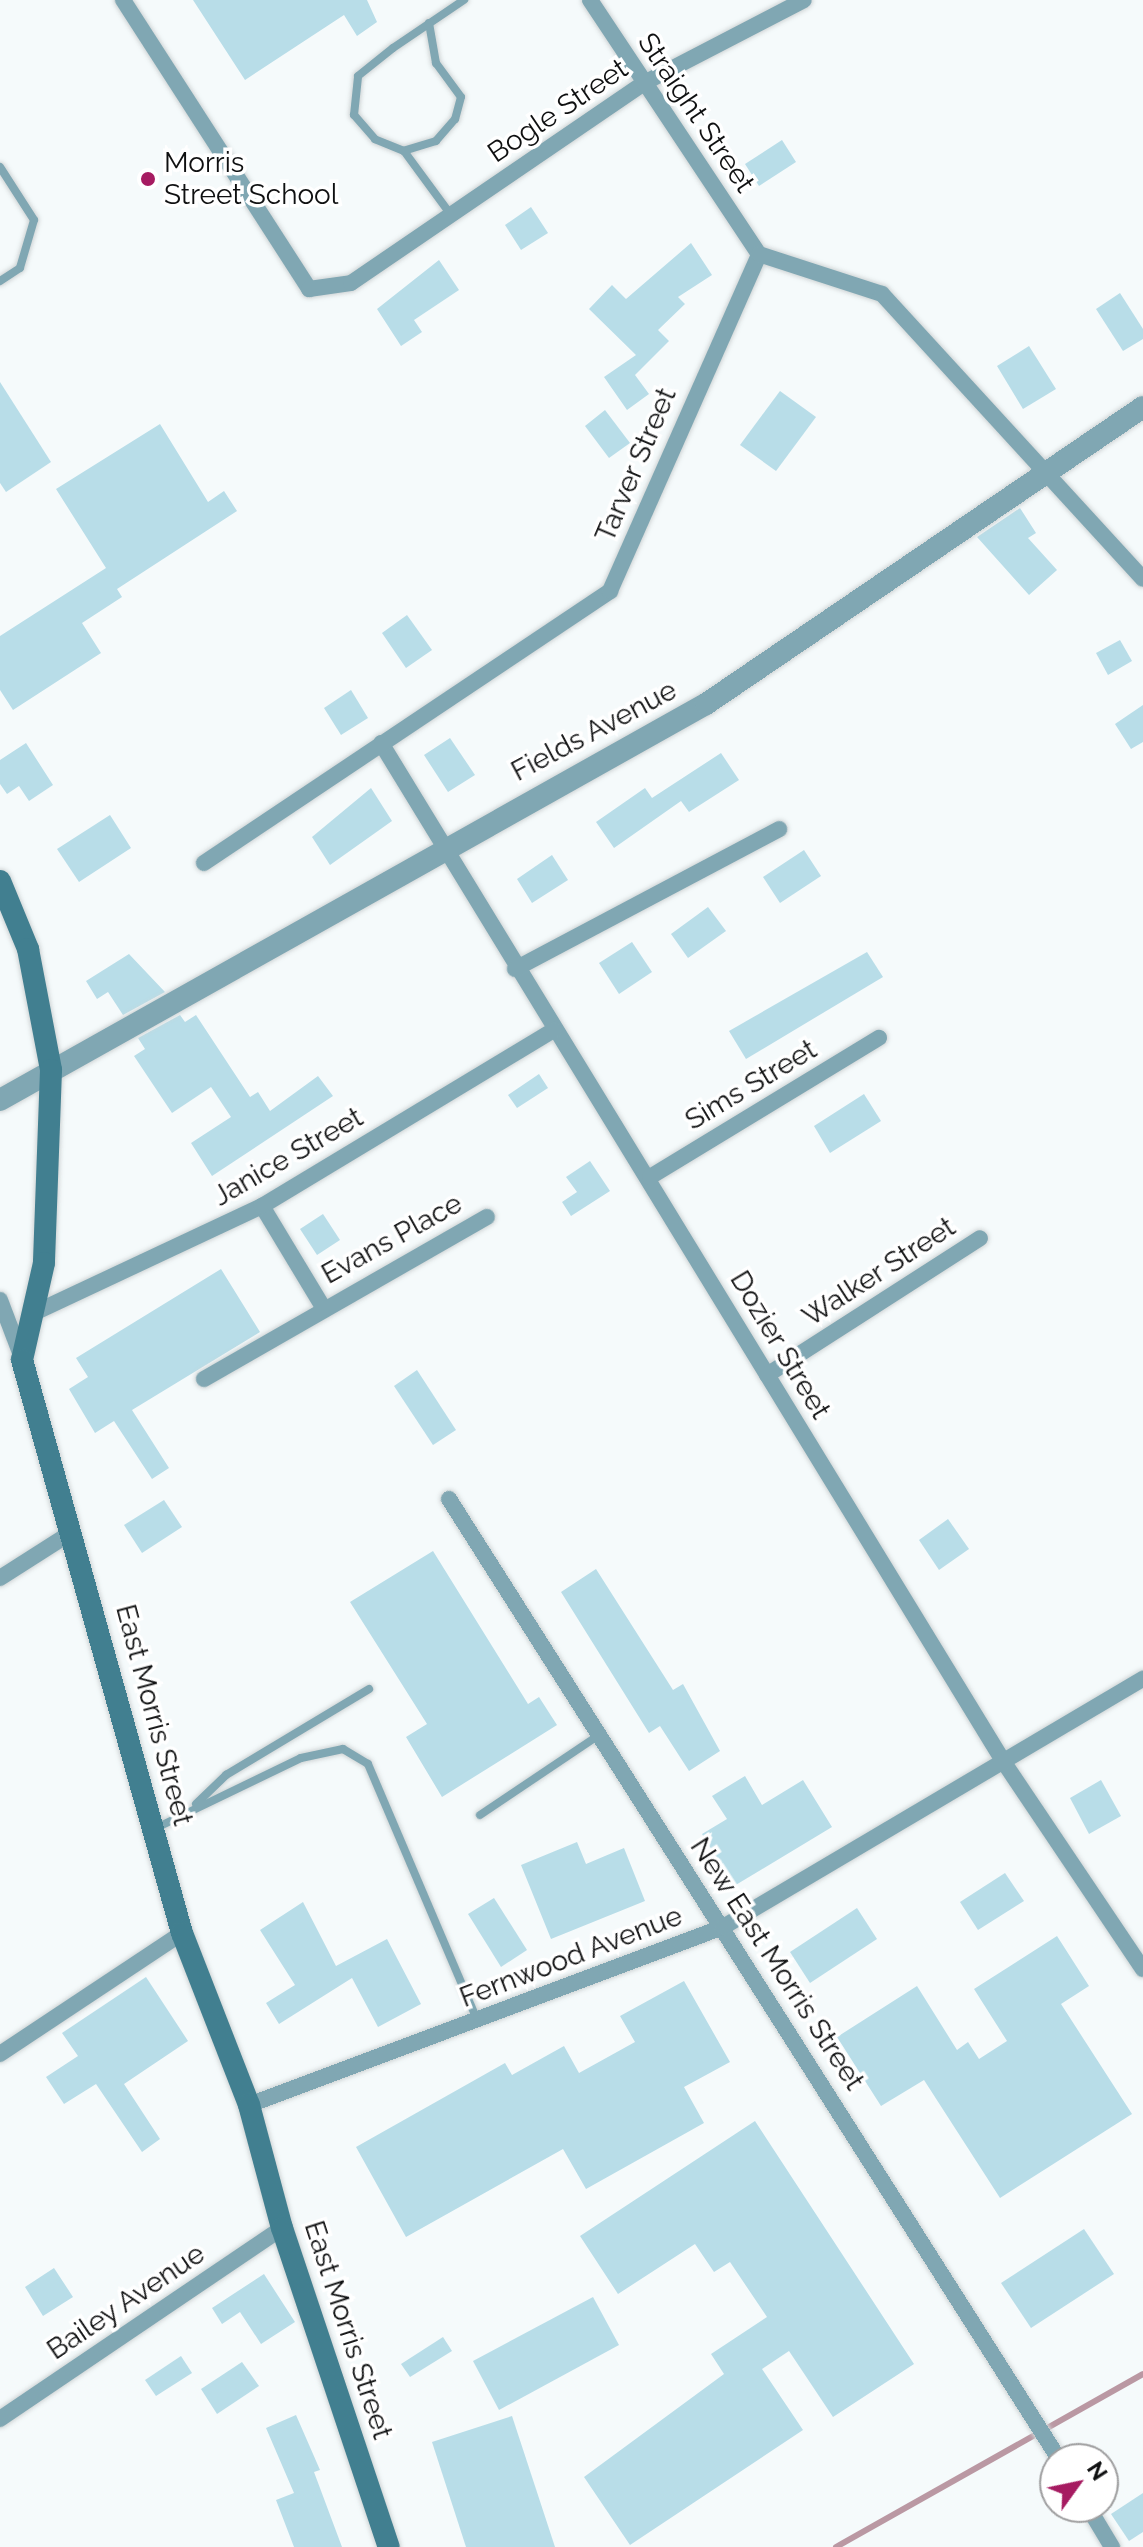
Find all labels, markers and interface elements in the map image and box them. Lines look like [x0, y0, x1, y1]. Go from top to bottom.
street label: Straight Street [630, 27, 762, 199]
street label: Bogle Street [482, 52, 634, 170]
place label: Morris Street School [164, 146, 338, 212]
marker: Morris Street School [139, 170, 157, 188]
street label: Tarver Street [588, 383, 684, 547]
street label: Fields Avenue [505, 673, 683, 789]
street label: Sims Street [679, 1033, 823, 1137]
street label: Janice Street [207, 1101, 369, 1213]
street label: Evans Place [316, 1187, 468, 1291]
street label: Walker Street [796, 1210, 962, 1334]
street label: Dozier Street [723, 1265, 837, 1425]
street label: East Morris Street [108, 1601, 200, 1829]
street label: New East Morris Street [683, 1831, 871, 2097]
street label: Fernwood Avenue [455, 1899, 687, 2015]
street label: East Morris Street [297, 2217, 399, 2443]
street label: Bailey Avenue [40, 2237, 212, 2367]
north arrow [1039, 2443, 1119, 2523]
text: N [1082, 2457, 1113, 2485]

